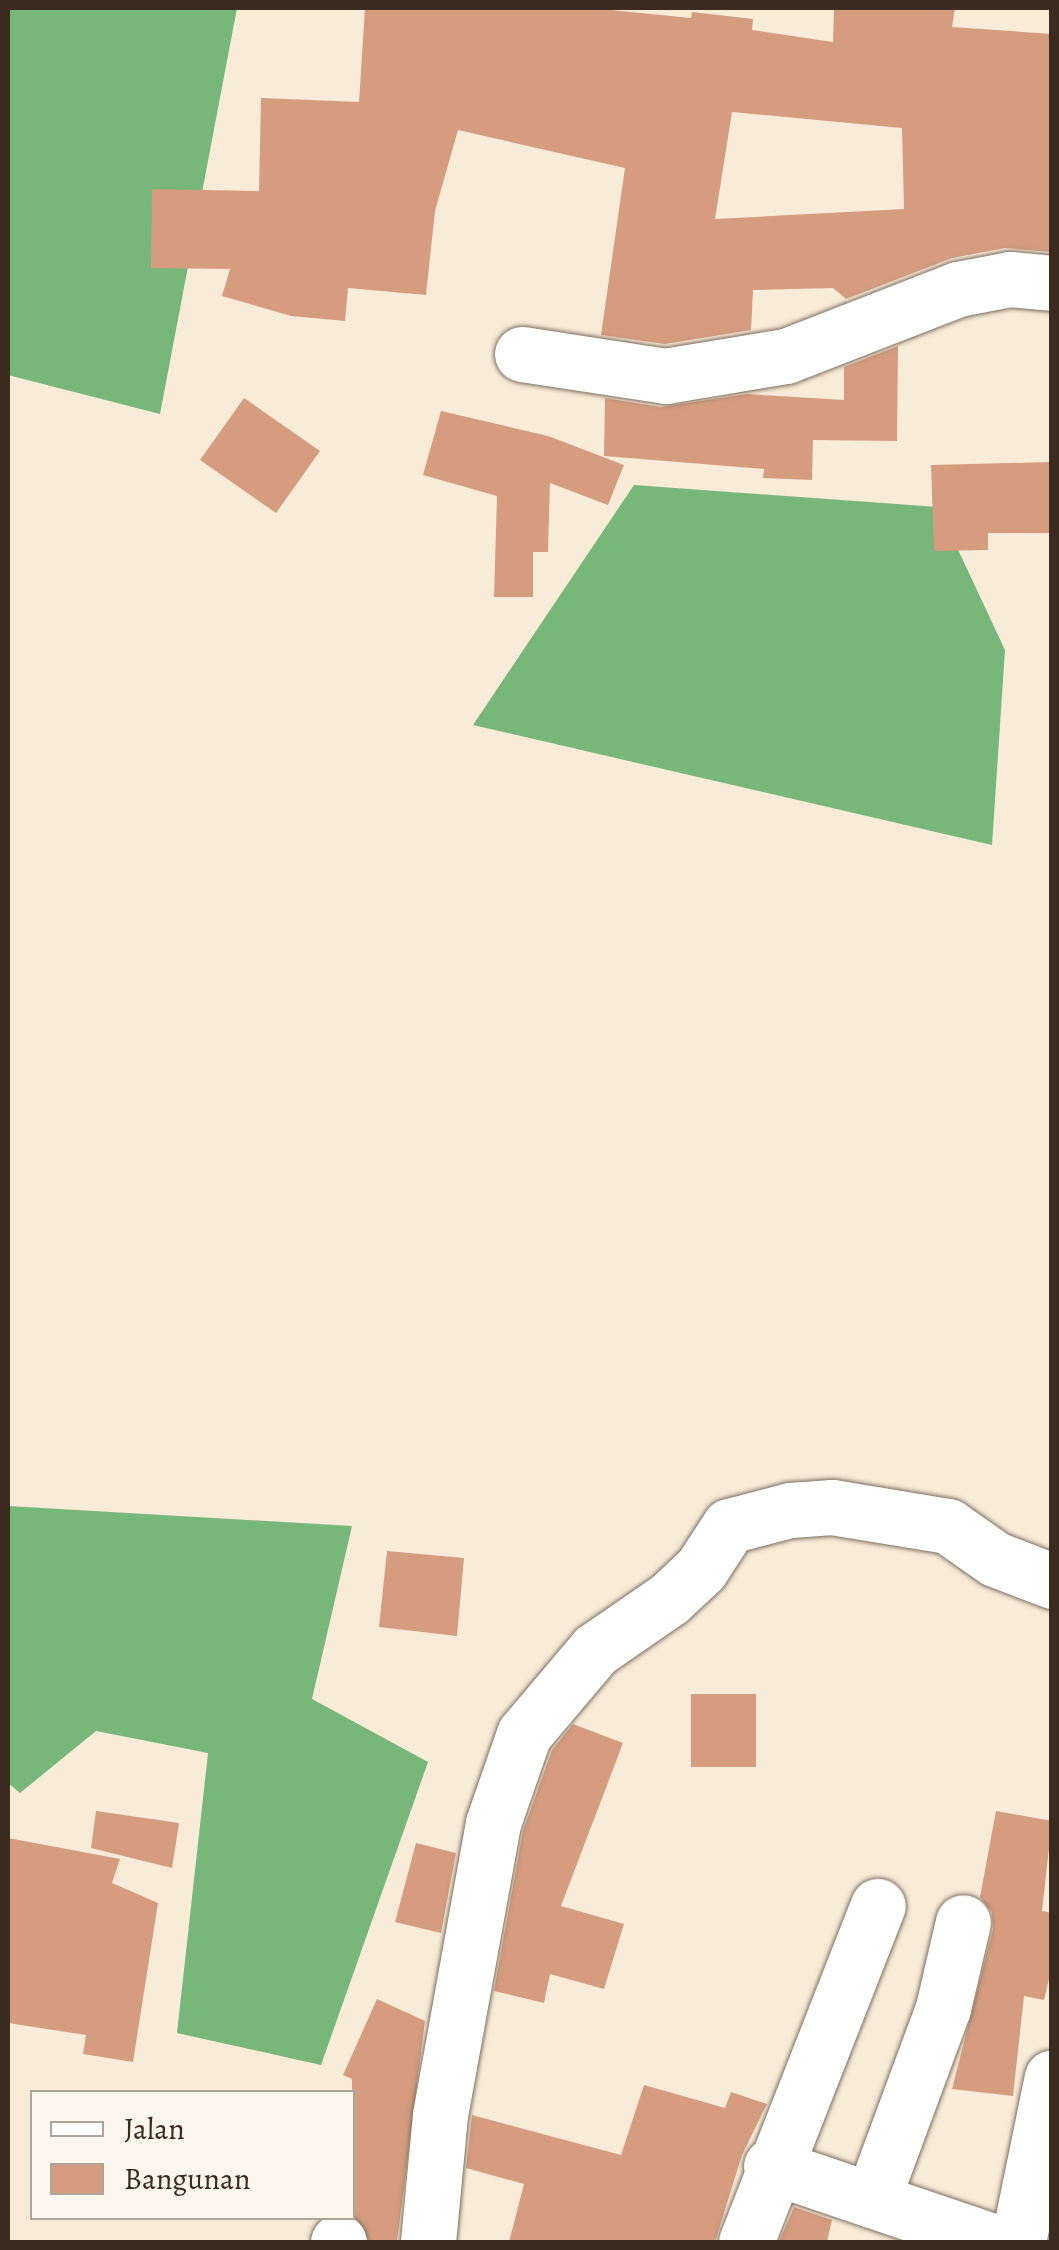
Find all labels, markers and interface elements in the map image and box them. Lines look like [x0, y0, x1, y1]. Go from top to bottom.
legend [30, 2090, 355, 2220]
text: Jalan [124, 2109, 185, 2149]
text: Bangunan [124, 2159, 250, 2199]

